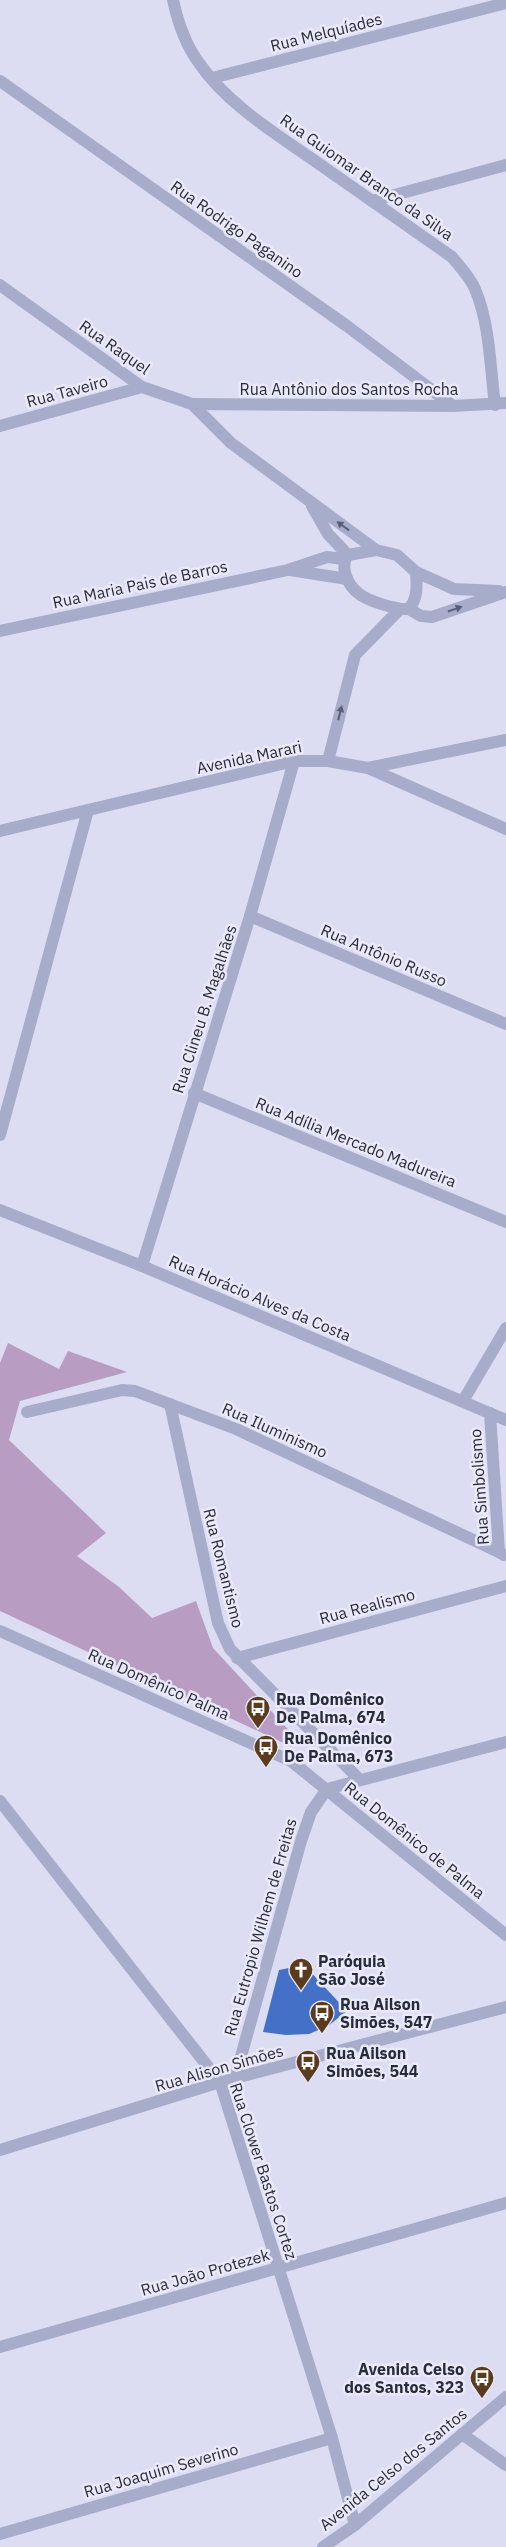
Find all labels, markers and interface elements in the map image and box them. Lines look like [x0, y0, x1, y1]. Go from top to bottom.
street label: Rua Melquíades [268, 8, 384, 56]
street label: Rua Guiomar Branco da Silva [277, 109, 458, 245]
street label: Rua Rodrigo Paganino [167, 176, 307, 282]
street label: Rua Raquel [76, 315, 154, 379]
street label: Rua Taveiro [24, 371, 110, 411]
street label: Rua Antônio dos Santos Rocha [240, 379, 459, 399]
one-way arrow [336, 521, 350, 531]
street label: Rua Maria Pais de Barros [51, 556, 229, 612]
one-way arrow [448, 605, 463, 613]
one-way arrow [336, 706, 344, 721]
street label: Avenida Marari [195, 736, 303, 778]
street label: Rua Antônio Russo [318, 919, 450, 991]
street label: Rua Clineu B. Magalhães [167, 922, 241, 1096]
street label: Rua Adília Mercado Madureira [253, 1092, 460, 1192]
street label: Rua Horácio Alves da Costa [166, 1251, 355, 1346]
street label: Rua Iluminismo [219, 1398, 331, 1462]
street label: Rua Simbolismo [465, 1428, 493, 1546]
street label: Rua Romantismo [199, 1506, 249, 1630]
street label: Rua Realismo [317, 1584, 417, 1628]
street label: Rua Domênico Palma [85, 1644, 233, 1724]
place label: Rua Domênico De Palma, 674 [276, 1689, 386, 1727]
bus stop icon: Rua Domênico De Palma, 674 [245, 1695, 271, 1729]
place label: Rua Domênico De Palma, 673 [284, 1728, 393, 1766]
bus stop icon: Rua Domênico De Palma, 673 [253, 1734, 279, 1768]
street label: Rua Domênico de Palma [341, 1777, 490, 1903]
street label: Rua Eutropio Wilhem de Freitas [219, 1816, 301, 2038]
place label: Paróquia São José [318, 1951, 386, 1989]
church icon: Paróquia São José [288, 1957, 314, 1991]
place label: Rua Ailson Simões, 547 [340, 1994, 432, 2032]
bus stop icon: Rua Ailson Simões, 547 [309, 2000, 335, 2034]
street label: Rua Alison Simões [152, 2040, 286, 2096]
place label: Rua Ailson Simões, 544 [326, 2043, 419, 2081]
bus stop icon: Rua Ailson Simões, 544 [295, 2049, 321, 2083]
street label: Rua Clower Bastos Cortez [226, 2080, 302, 2262]
street label: Rua João Protezek [138, 2244, 272, 2300]
place label: Avenida Celso dos Santos, 323 [344, 2359, 464, 2397]
bus stop icon: Avenida Celso dos Santos, 323 [469, 2365, 495, 2399]
street label: Avenida Celso dos Santos [315, 2403, 471, 2535]
street label: Rua Joaquim Severino [81, 2438, 241, 2502]

